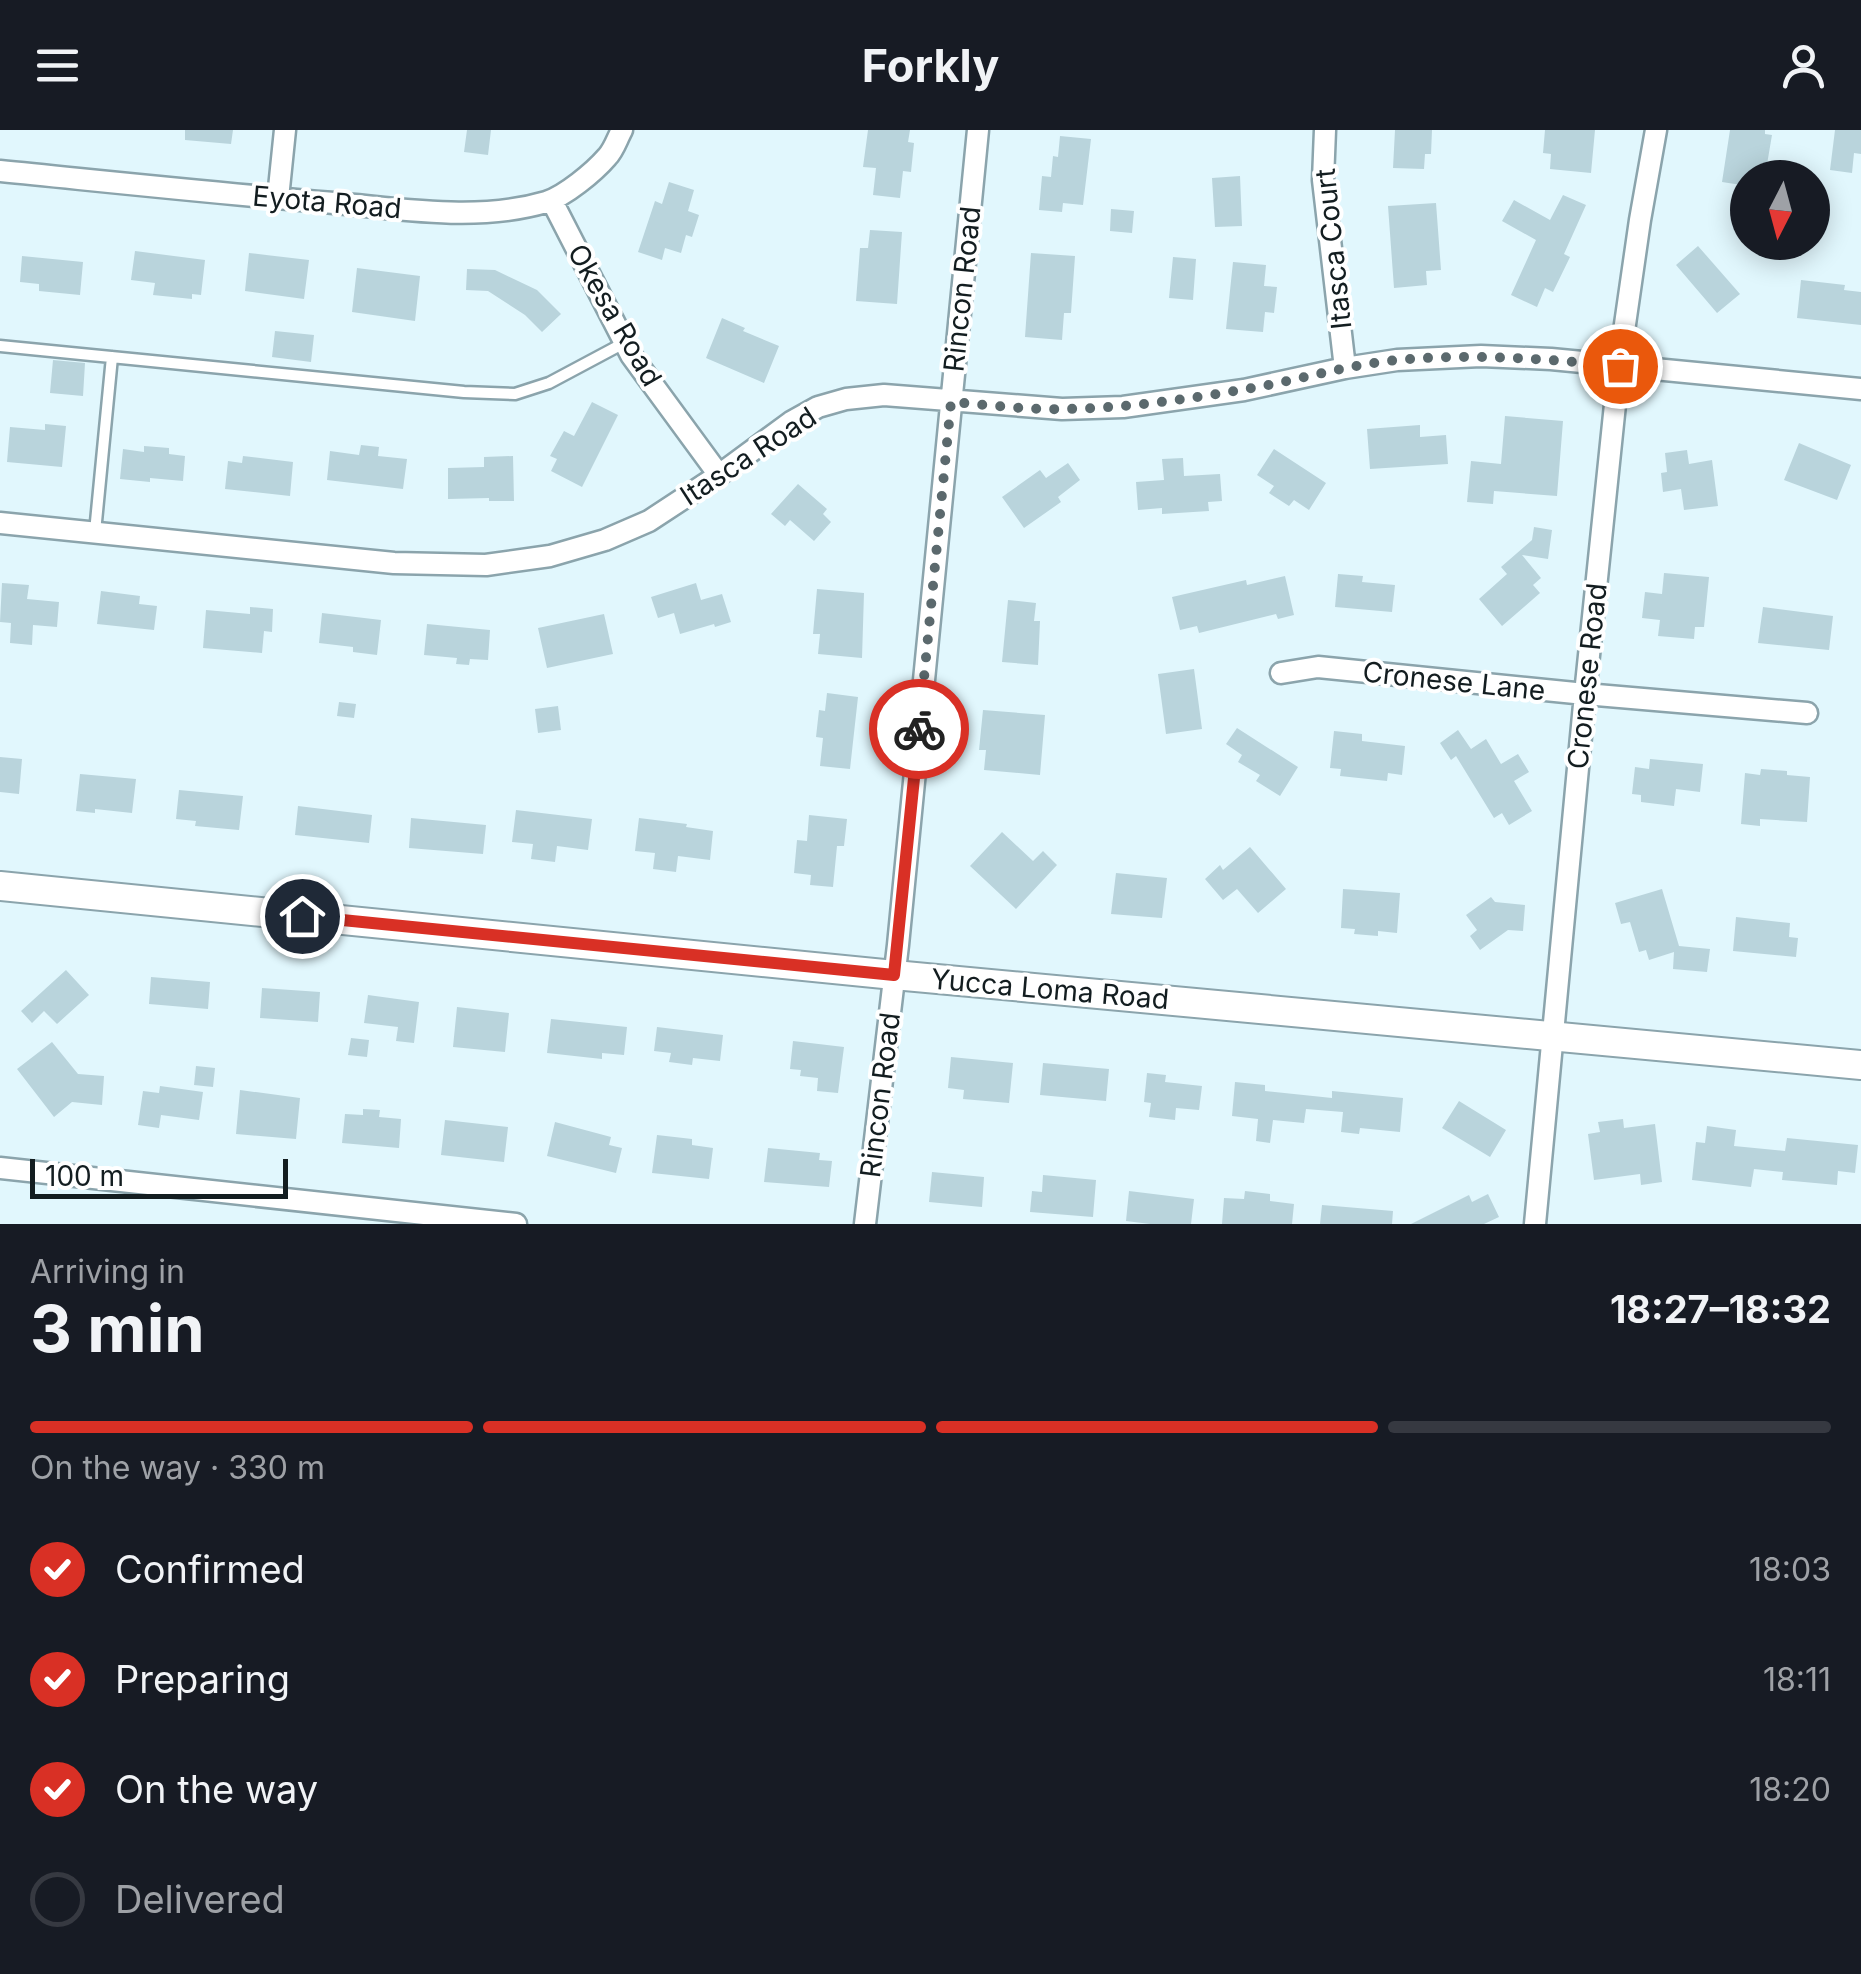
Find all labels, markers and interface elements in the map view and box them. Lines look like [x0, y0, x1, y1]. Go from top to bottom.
icon: menu [30, 38, 85, 93]
text: Forkly [862, 38, 999, 93]
icon: person [1776, 38, 1831, 93]
north arrow [1730, 160, 1830, 260]
map controls [1730, 160, 1830, 260]
street label: Itasca Court [1308, 167, 1358, 331]
street label: Eyota Road [251, 179, 403, 225]
street label: Rincon Road [936, 205, 988, 373]
street label: Okesa Road [561, 238, 669, 392]
pin [1578, 324, 1663, 409]
icon: bag [1593, 339, 1648, 394]
street label: Itasca Road [674, 399, 822, 513]
street label: Cronese Road [1560, 581, 1614, 771]
street label: Cronese Lane [1361, 654, 1547, 708]
courier [869, 679, 969, 779]
icon: bike [892, 702, 947, 757]
pin [260, 874, 345, 959]
icon: home [275, 889, 330, 944]
street label: Yucca Loma Road [930, 962, 1170, 1016]
street label: Rincon Road [853, 1011, 907, 1179]
scale bar [30, 1154, 288, 1198]
text: 100 m [45, 1159, 124, 1193]
text: Arriving in [30, 1252, 185, 1291]
text: 18:27–18:32 [1610, 1286, 1831, 1332]
text: 3 min [30, 1289, 205, 1368]
text: On the way · 330 m [30, 1448, 325, 1487]
icon: check [30, 1542, 85, 1597]
text: Confirmed [115, 1546, 305, 1592]
text: 18:03 [1749, 1550, 1831, 1589]
icon: check [30, 1652, 85, 1707]
text: Preparing [115, 1656, 290, 1702]
text: 18:11 [1763, 1660, 1831, 1699]
icon: check [30, 1762, 85, 1817]
text: On the way [115, 1766, 318, 1812]
text: 18:20 [1749, 1770, 1831, 1809]
text: Delivered [115, 1876, 285, 1922]

